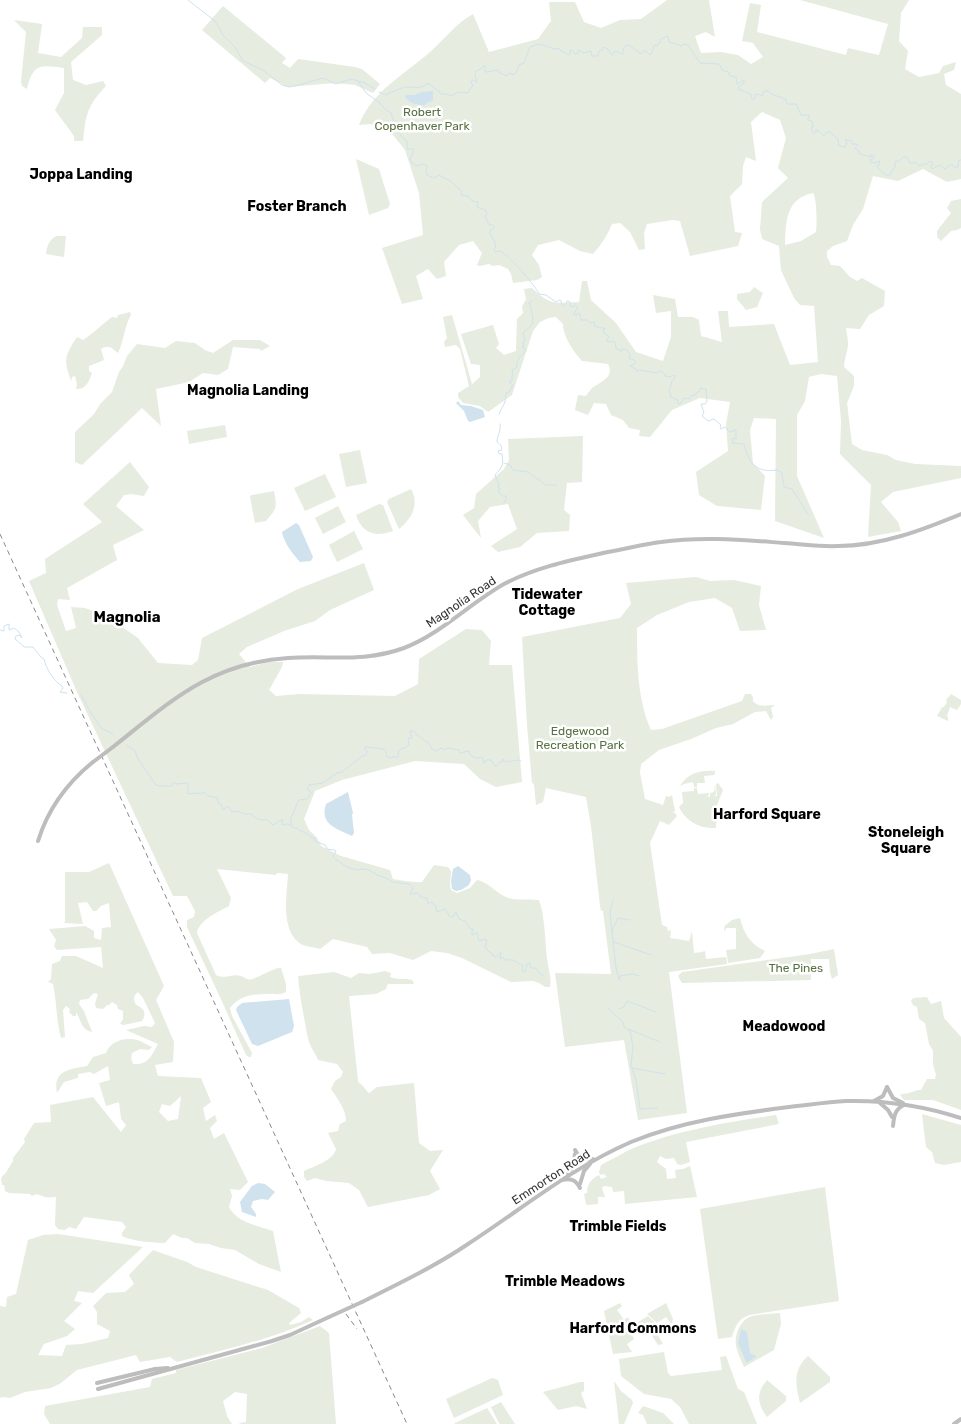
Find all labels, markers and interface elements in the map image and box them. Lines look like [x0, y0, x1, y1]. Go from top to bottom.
park label: Robert Copenhaver Park [374, 105, 470, 133]
district label: Joppa Landing [29, 166, 133, 183]
district label: Foster Branch [247, 198, 347, 215]
district label: Magnolia Landing [187, 382, 309, 399]
street label: Magnolia Road [423, 573, 499, 631]
district label: Tidewater Cottage [512, 586, 583, 619]
district label: Magnolia [93, 608, 161, 626]
park label: Edgewood Recreation Park [536, 724, 625, 752]
district label: Harford Square [713, 806, 821, 823]
district label: Stoneleigh Square [868, 824, 944, 857]
park label: The Pines [769, 961, 823, 975]
district label: Meadowood [743, 1018, 826, 1035]
street label: Emmorton Road [509, 1147, 593, 1207]
district label: Trimble Fields [570, 1218, 667, 1235]
district label: Trimble Meadows [505, 1273, 625, 1290]
district label: Harford Commons [569, 1320, 697, 1337]

